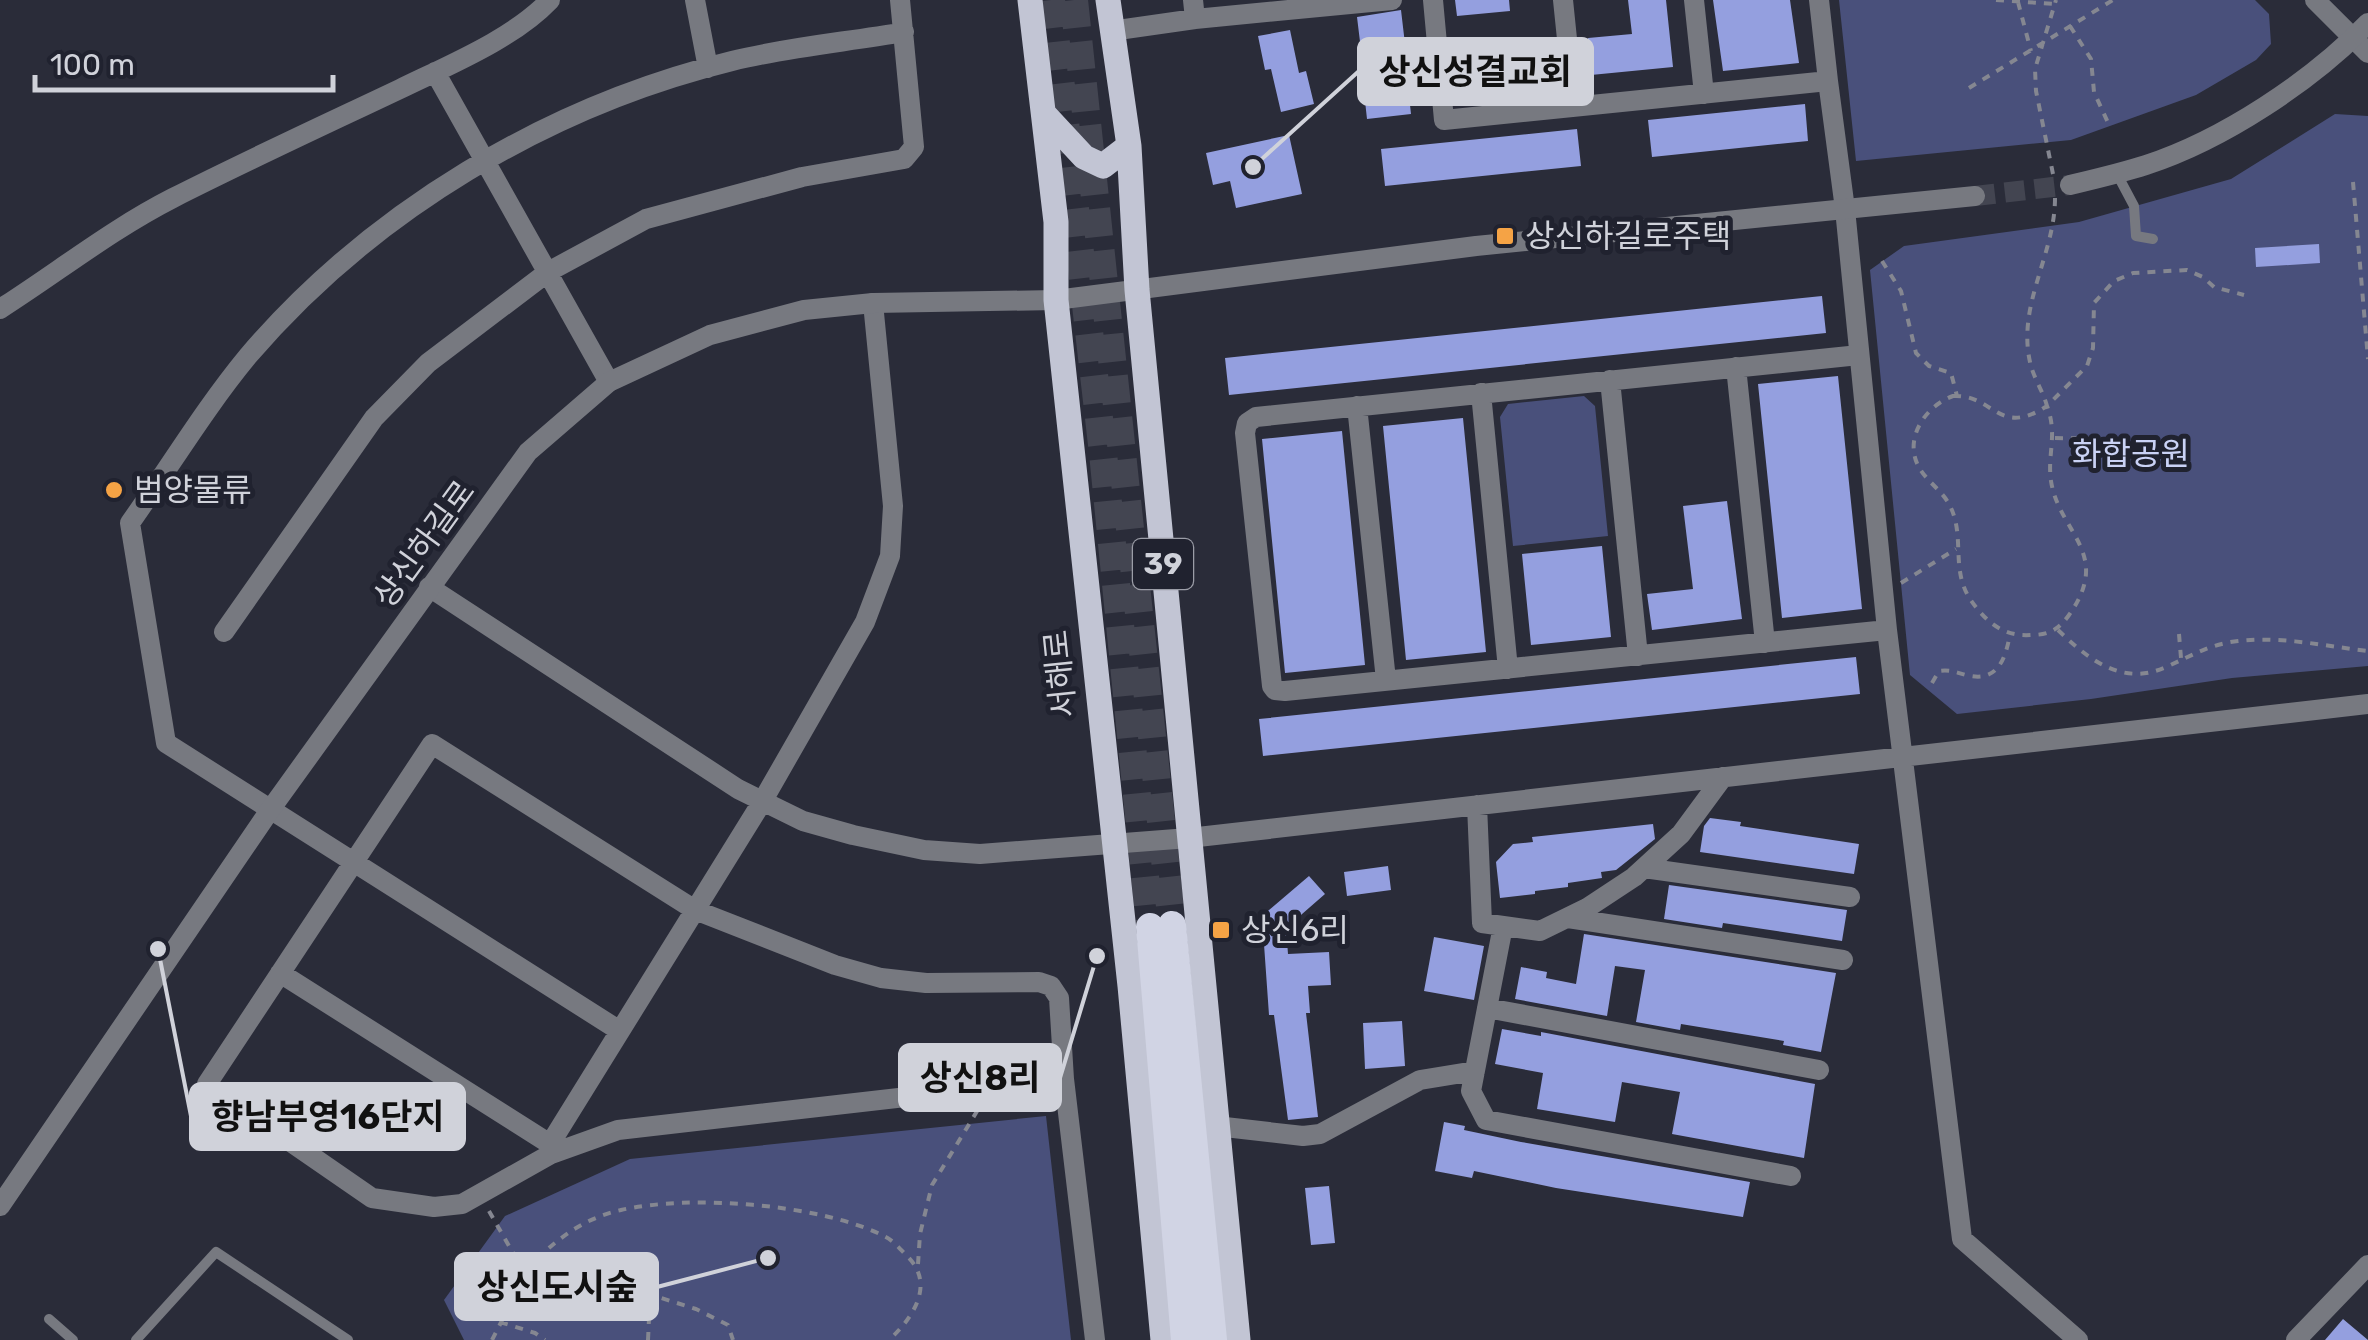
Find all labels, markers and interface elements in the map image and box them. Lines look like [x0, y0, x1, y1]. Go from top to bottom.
scale bar [35, 30, 332, 92]
callout: 상신성결교회 [1359, 39, 1592, 104]
text: 100 m [50, 47, 135, 83]
text: 상신성결교회 [1378, 51, 1572, 93]
place label: 상신하길로주택 [1525, 217, 1731, 255]
marker: 상신하길로주택 [1494, 225, 1516, 247]
park label: 화합공원 [2072, 435, 2190, 473]
place label: 범양물류 [134, 471, 252, 509]
street label: 상신하길로 [365, 473, 483, 615]
marker: 범양물류 [103, 479, 125, 501]
road number: 39 [1133, 539, 1193, 589]
street label: 서해로 [1036, 628, 1084, 720]
place label: 상신6리 [1241, 911, 1349, 949]
marker: 상신6리 [1210, 919, 1232, 941]
callout: 상신8리 [900, 1045, 1060, 1110]
text: 상신8리 [920, 1057, 1040, 1099]
callout: 향남부영16단지 [191, 1084, 464, 1149]
text: 향남부영16단지 [211, 1096, 445, 1138]
callout: 상신도시숲 [456, 1254, 657, 1319]
text: 상신도시숲 [476, 1266, 638, 1308]

